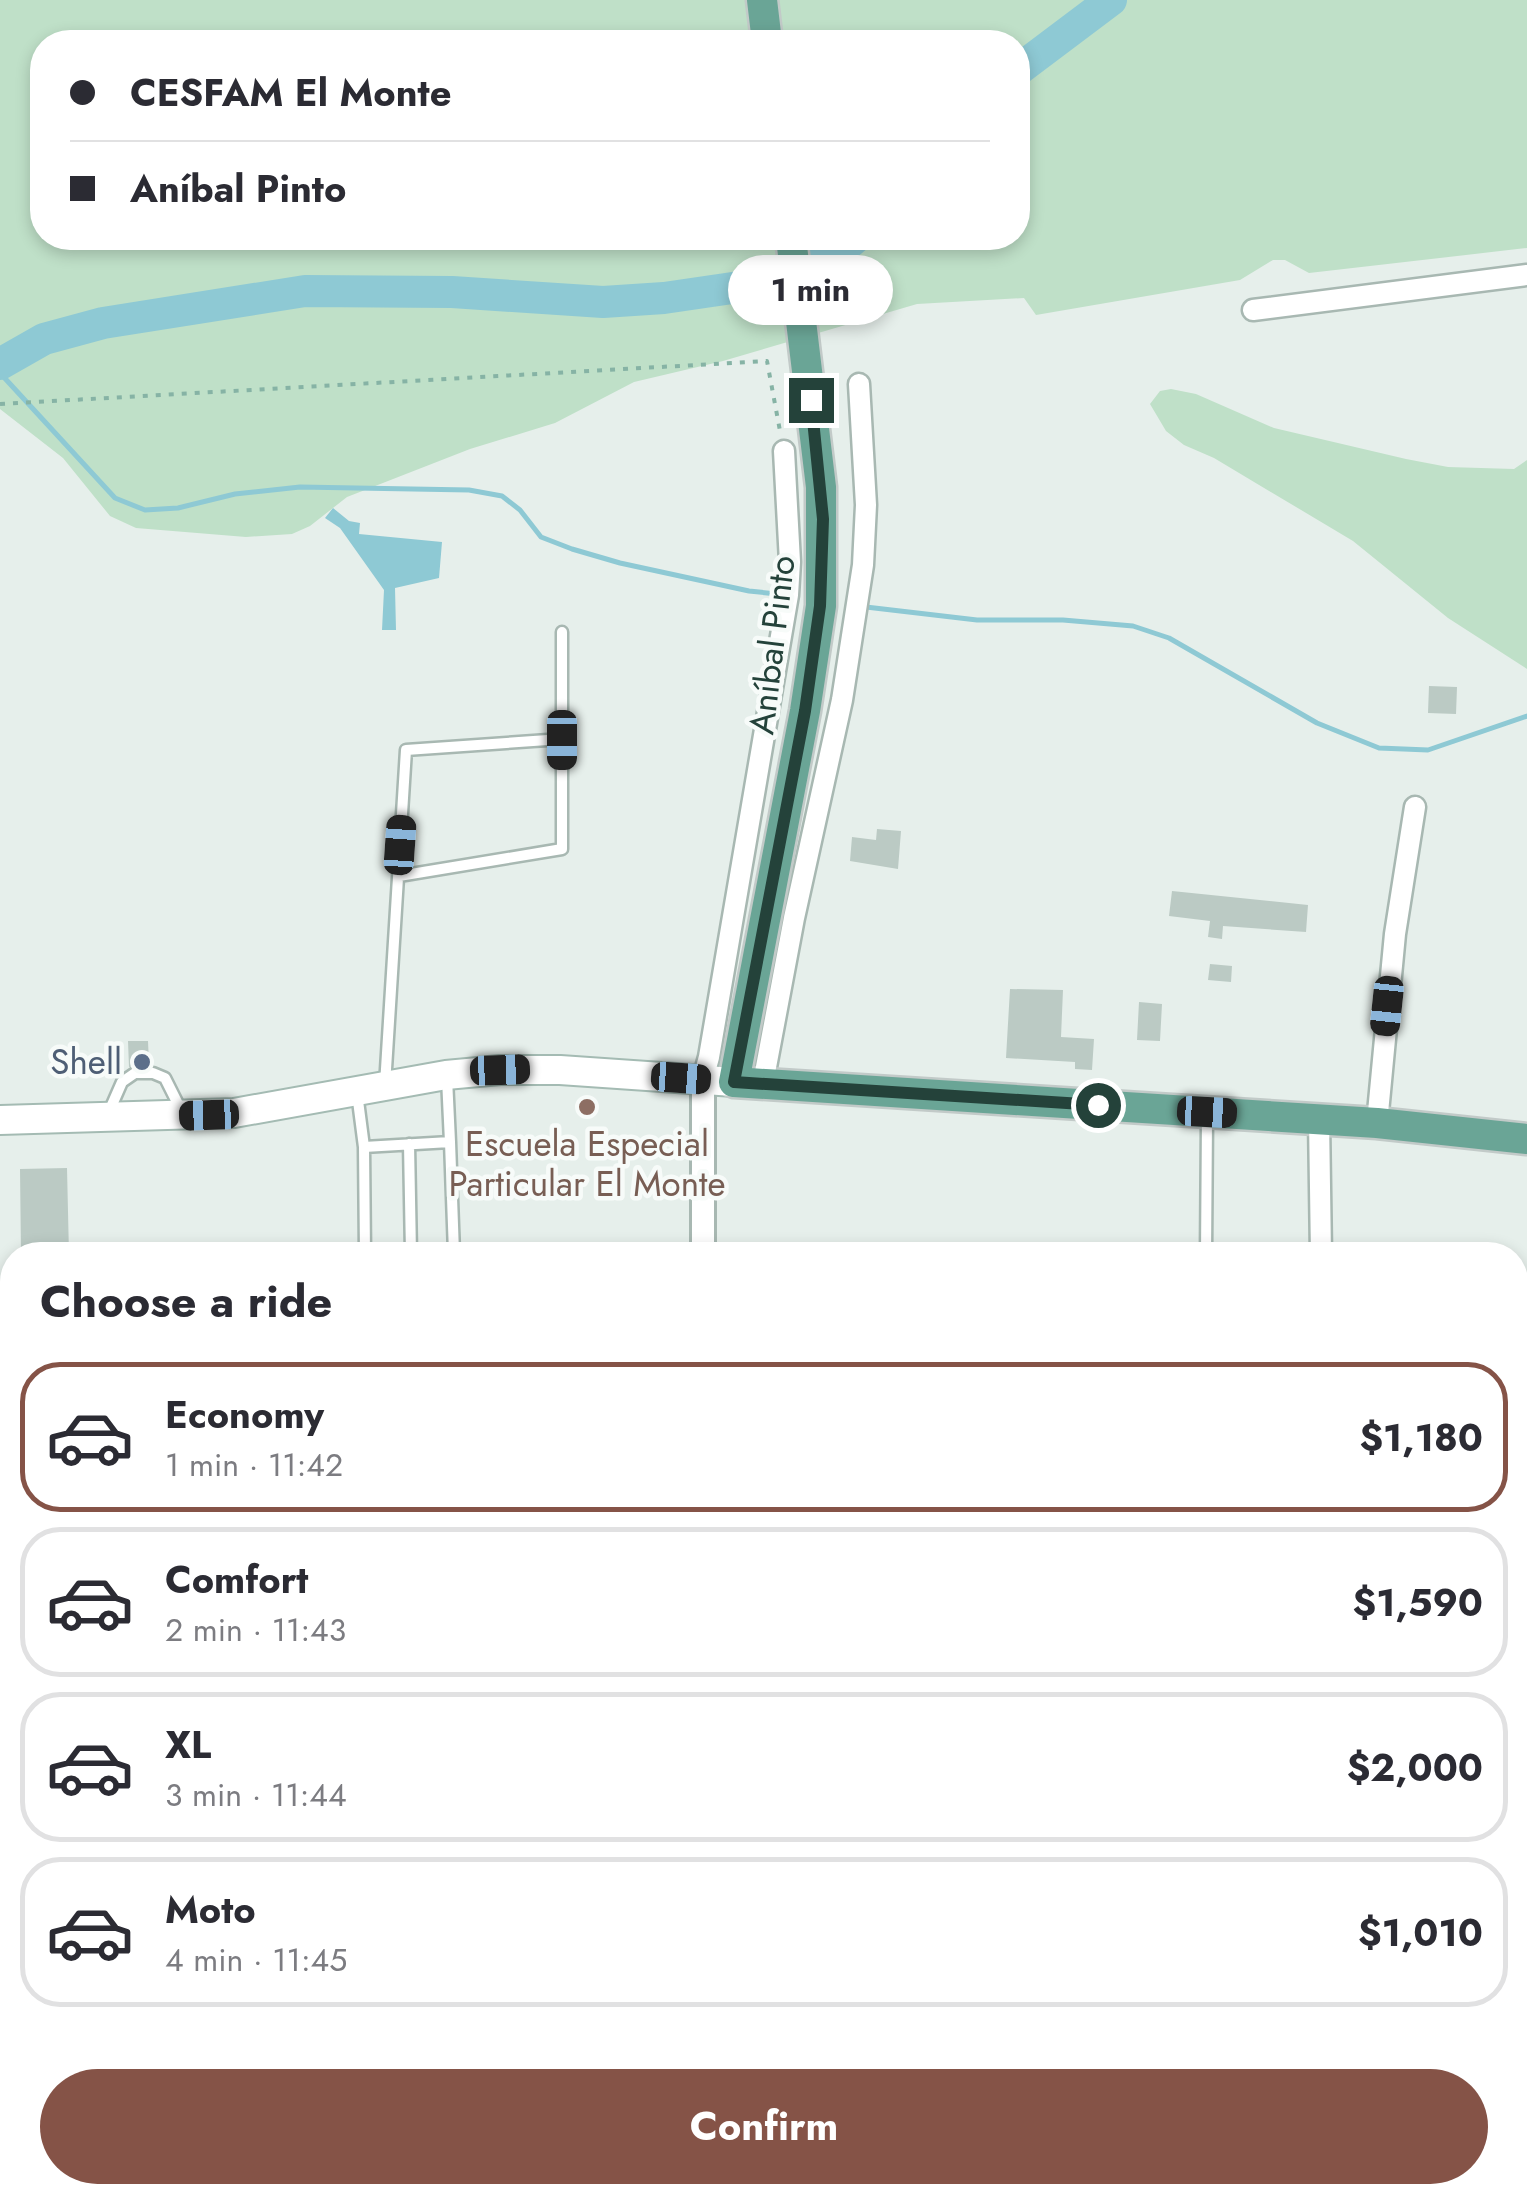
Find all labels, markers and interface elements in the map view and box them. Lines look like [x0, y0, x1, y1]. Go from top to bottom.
text: CESFAM El Monte [130, 65, 451, 120]
text: Aníbal Pinto [130, 161, 346, 216]
callout: 1 min [728, 255, 894, 325]
text: 1 min [771, 267, 850, 313]
route end [789, 378, 834, 423]
street label: Aníbal Pinto [736, 553, 808, 737]
car [547, 710, 577, 770]
car [383, 814, 417, 876]
car [1369, 975, 1405, 1037]
place label: Shell [50, 1037, 122, 1087]
marker: Shell [131, 1051, 153, 1073]
car [469, 1054, 531, 1086]
car [650, 1061, 712, 1095]
route start [1076, 1083, 1121, 1128]
car [1176, 1095, 1238, 1129]
marker: Escuela Especial Particular El Monte [576, 1096, 598, 1118]
car [178, 1099, 240, 1131]
place label: Escuela Especial Particular El Monte [448, 1119, 726, 1209]
text: Choose a ride [40, 1269, 332, 1334]
text: Economy [165, 1387, 324, 1442]
icon: car [45, 1392, 135, 1482]
text: $1,180 [1359, 1410, 1483, 1465]
text: 1 min · 11:42 [165, 1442, 343, 1488]
text: Comfort [165, 1552, 308, 1607]
icon: car [45, 1557, 135, 1647]
text: $1,590 [1353, 1575, 1483, 1630]
text: 2 min · 11:43 [165, 1607, 346, 1653]
text: XL [165, 1717, 211, 1772]
icon: car [45, 1722, 135, 1812]
text: $2,000 [1347, 1740, 1483, 1795]
text: 3 min · 11:44 [165, 1772, 347, 1818]
text: Moto [165, 1882, 256, 1937]
icon: car [45, 1887, 135, 1977]
text: $1,010 [1358, 1905, 1483, 1960]
text: 4 min · 11:45 [165, 1937, 347, 1983]
button: Confirm [40, 2069, 1488, 2184]

